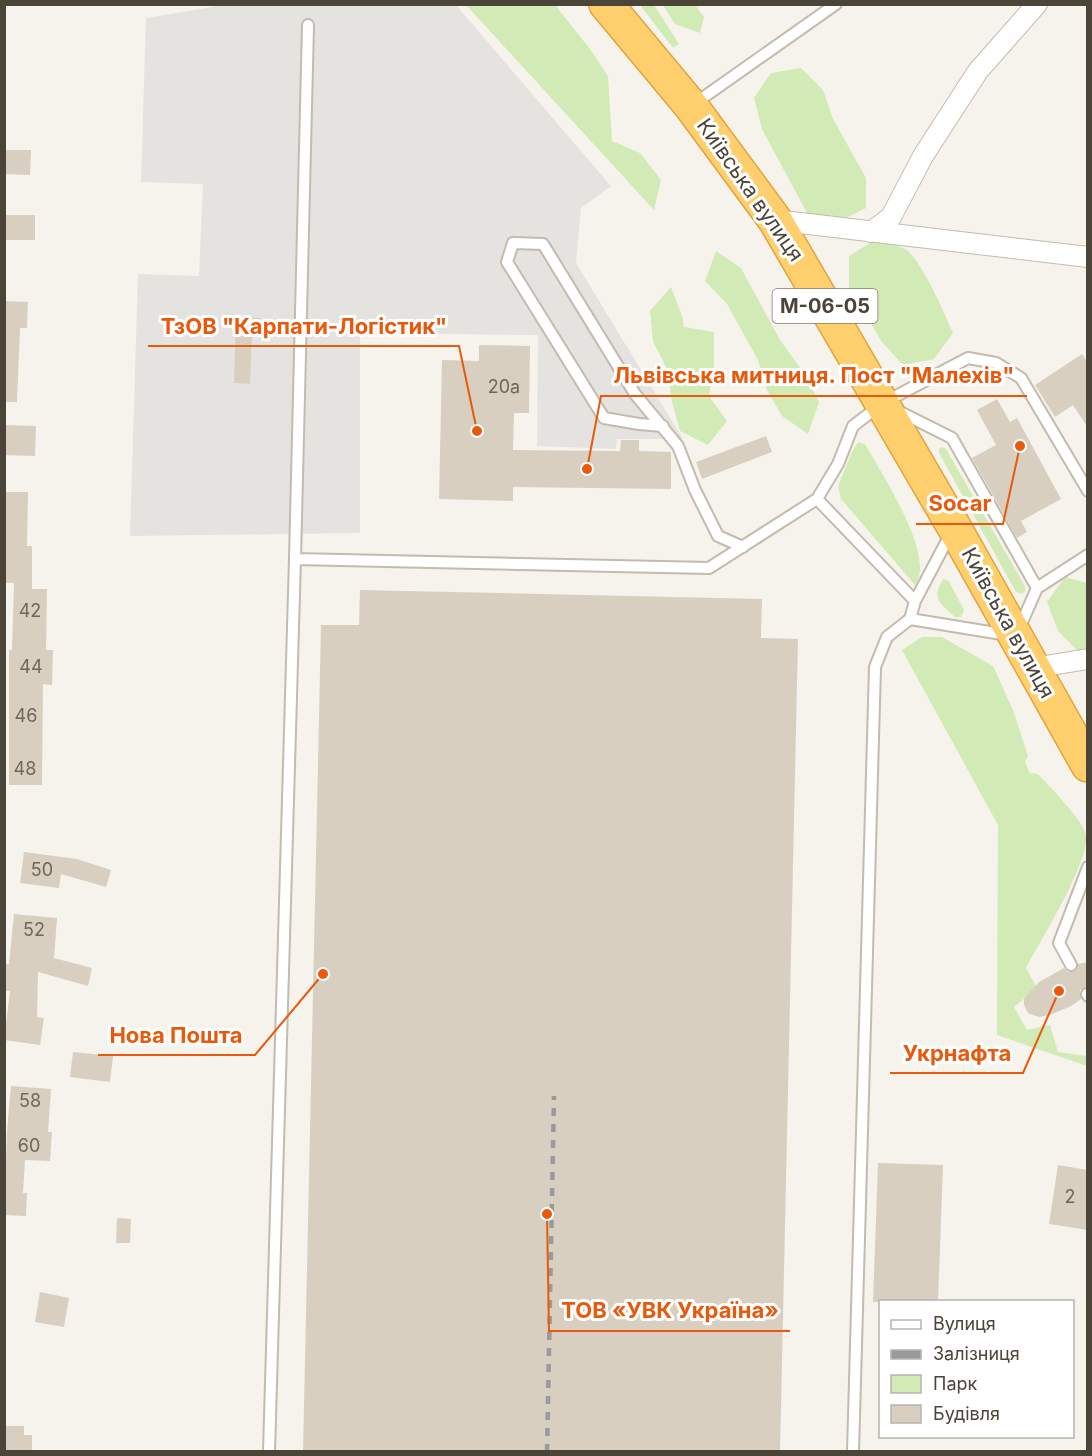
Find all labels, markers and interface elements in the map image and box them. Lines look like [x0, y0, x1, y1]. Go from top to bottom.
street label: Київська вулиця [692, 114, 809, 266]
road number: М-06-05 [772, 289, 878, 323]
callout: ТзОВ "Карпати-Логістик" [148, 306, 459, 346]
text: ТзОВ "Карпати-Логістик" [161, 313, 447, 339]
callout: Львівська митниця. Пост "Малехів" [601, 356, 1027, 396]
text: Львівська митниця. Пост "Малехів" [614, 362, 1014, 388]
house number: 20а [488, 376, 520, 397]
callout: Socar [916, 484, 1003, 524]
text: Socar [929, 490, 991, 516]
street label: Київська вулиця [957, 543, 1060, 702]
house number: 42 [19, 600, 41, 621]
house number: 44 [19, 656, 43, 677]
house number: 46 [15, 705, 37, 726]
house number: 48 [14, 758, 36, 779]
house number: 50 [31, 859, 53, 880]
house number: 52 [23, 919, 45, 940]
callout: Нова Пошта [98, 1015, 255, 1055]
text: Нова Пошта [109, 1022, 243, 1048]
callout: Укрнафта [890, 1033, 1023, 1073]
text: Укрнафта [903, 1040, 1011, 1066]
house number: 58 [19, 1090, 41, 1111]
house number: 60 [18, 1135, 40, 1156]
house number: 2 [1065, 1186, 1075, 1207]
callout: ТОВ «УВК Україна» [549, 1291, 790, 1331]
text: ТОВ «УВК Україна» [561, 1297, 779, 1323]
legend [879, 1300, 1074, 1438]
text: Вулиця [933, 1313, 996, 1334]
text: Залізниця [933, 1343, 1020, 1364]
text: Парк [933, 1373, 978, 1394]
text: Будівля [933, 1403, 1000, 1424]

